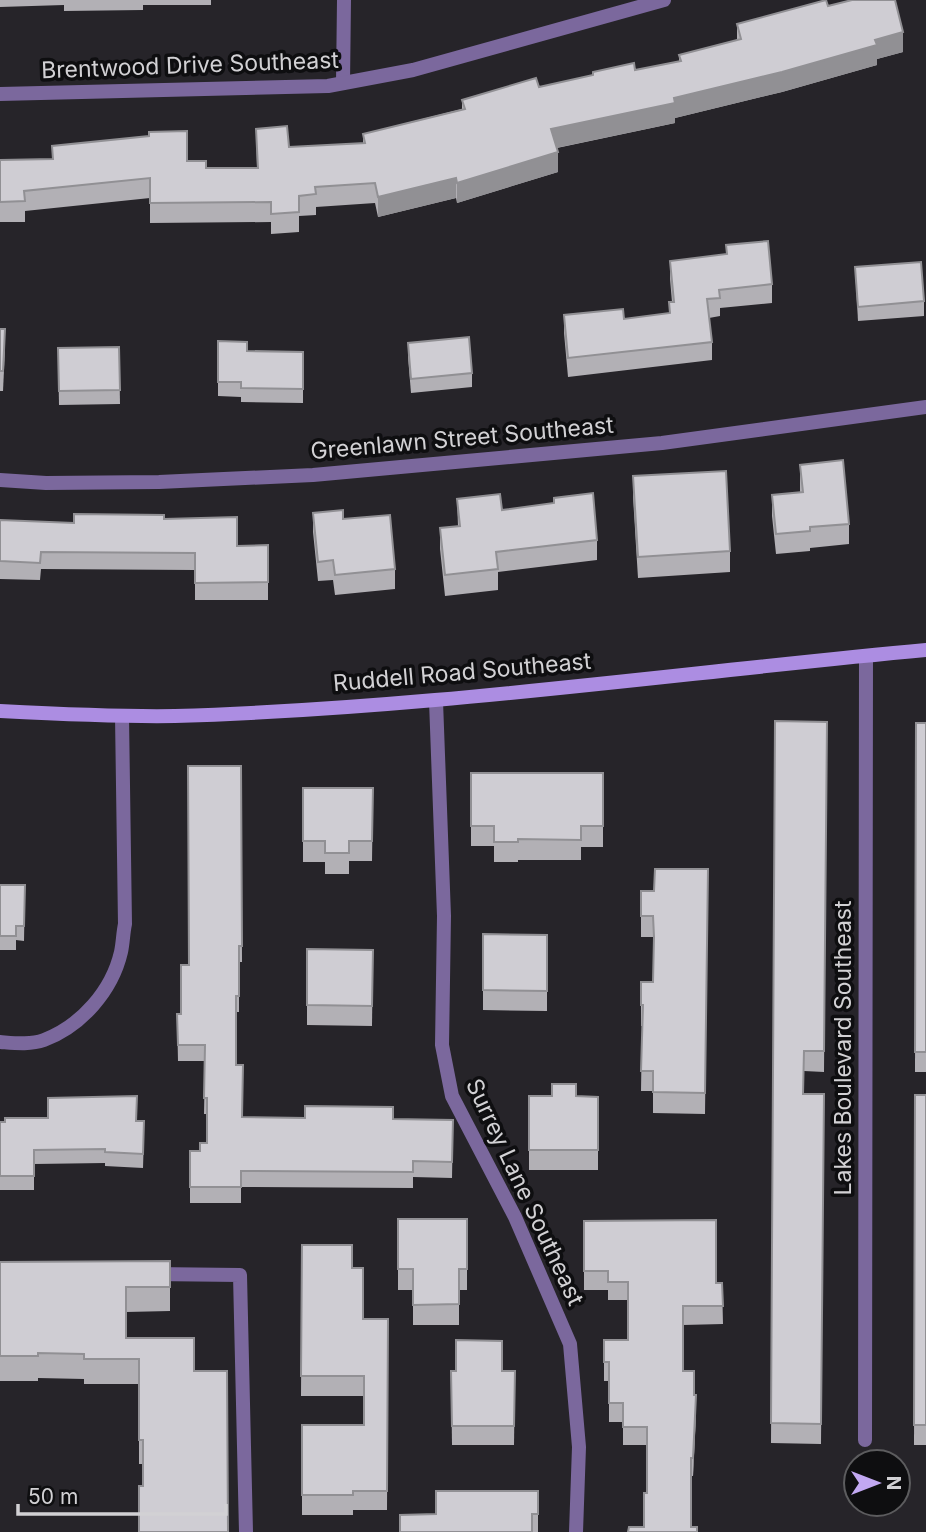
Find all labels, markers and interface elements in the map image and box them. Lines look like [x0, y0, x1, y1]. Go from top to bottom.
street label: Brentwood Drive Southeast [41, 46, 340, 84]
street label: Greenlawn Street Southeast [309, 411, 615, 465]
street label: Ruddell Road Southeast [332, 647, 593, 697]
street label: Lakes Boulevard Southeast [829, 900, 857, 1196]
street label: Surrey Lane Southeast [460, 1074, 590, 1310]
north arrow [842, 1448, 912, 1518]
scale bar [18, 1472, 226, 1516]
text: N [882, 1476, 905, 1490]
text: 50 m [28, 1484, 78, 1509]

